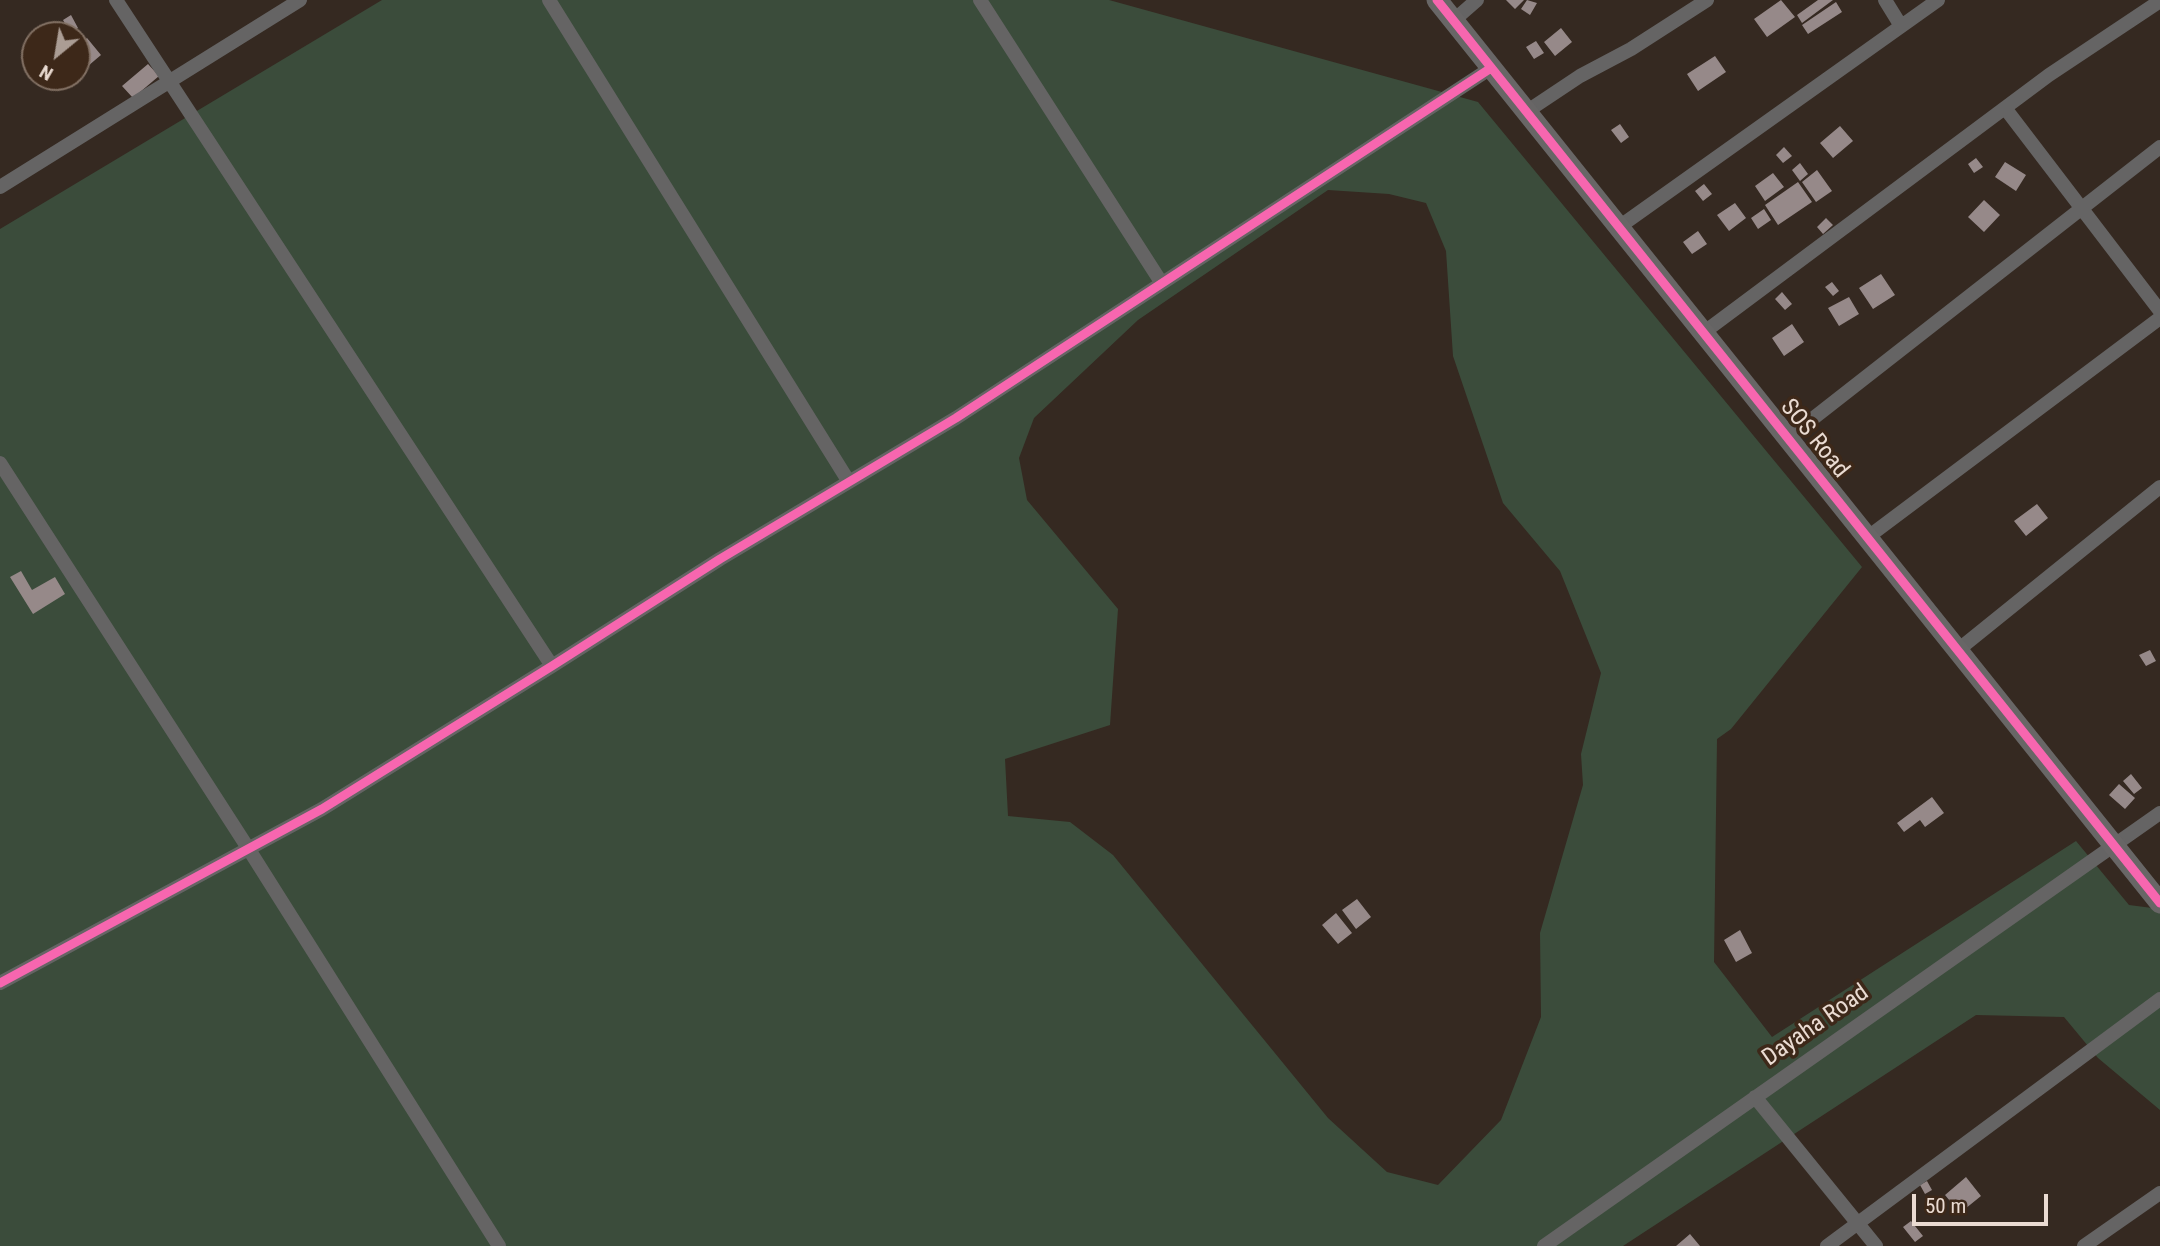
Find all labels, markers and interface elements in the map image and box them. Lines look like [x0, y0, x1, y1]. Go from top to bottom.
north arrow [21, 21, 91, 91]
text: N [35, 60, 57, 86]
street label: SOS Road [1774, 394, 1854, 484]
street label: Dayaha Road [1757, 979, 1875, 1073]
scale bar [1915, 1180, 2052, 1224]
text: 50 m [1925, 1194, 1966, 1218]

